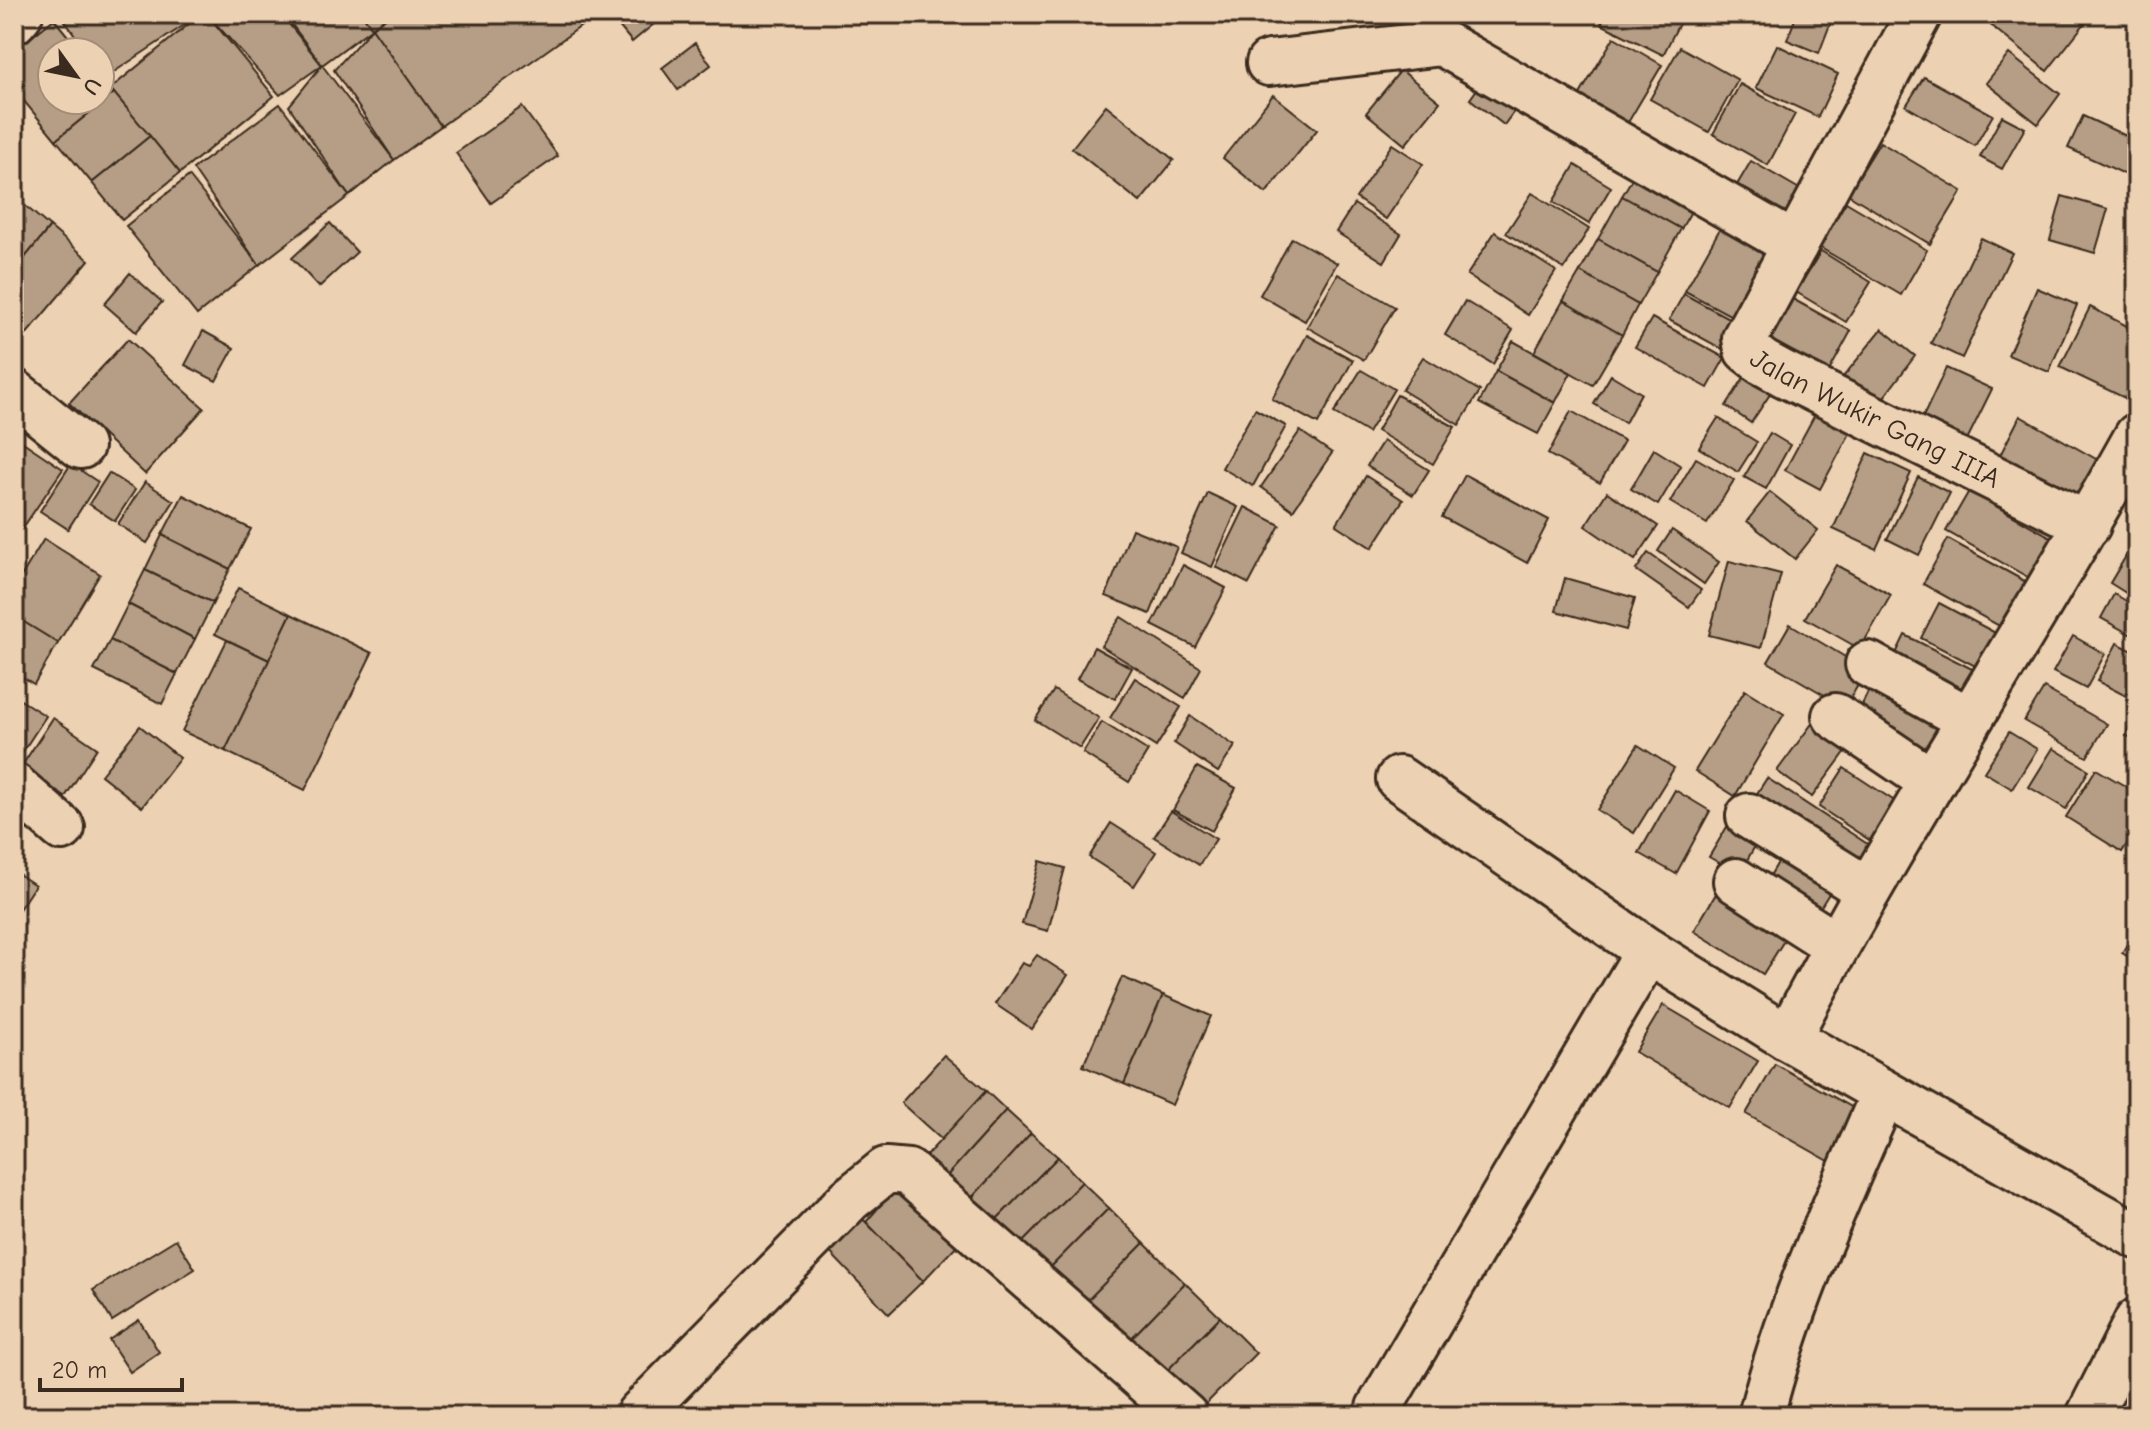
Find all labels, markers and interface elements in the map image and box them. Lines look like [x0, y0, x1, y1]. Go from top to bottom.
north arrow [36, 36, 116, 116]
text: U [77, 73, 107, 100]
street label: Jalan Wukir Gang IIIA [1744, 343, 2005, 495]
scale bar [40, 1342, 182, 1392]
text: 20 m [52, 1356, 107, 1384]

